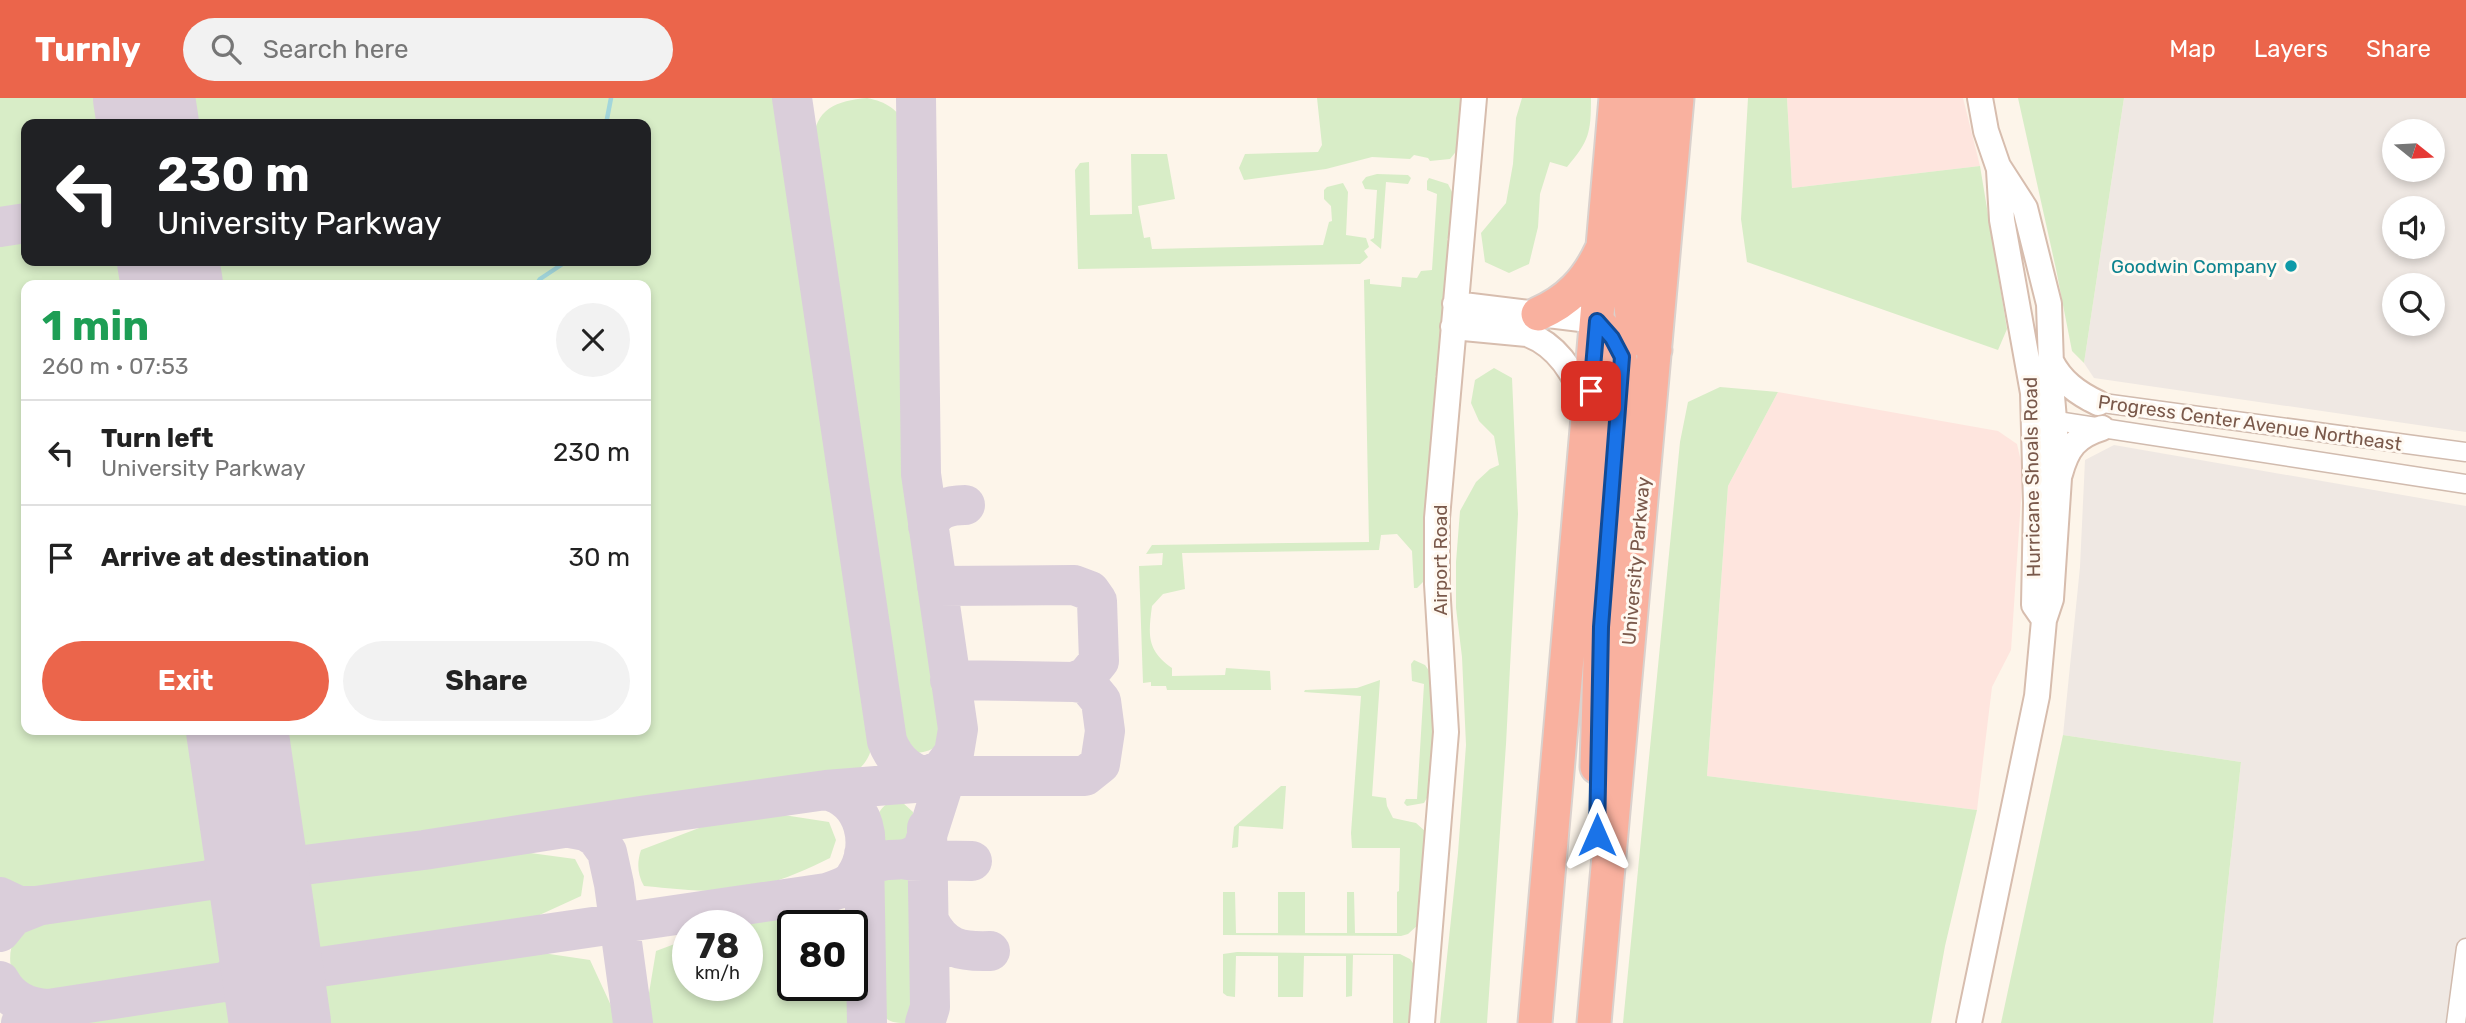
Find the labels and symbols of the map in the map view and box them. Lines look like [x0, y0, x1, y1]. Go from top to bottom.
north arrow [2382, 119, 2445, 182]
place label: Goodwin Company [2111, 255, 2277, 278]
marker: Goodwin Company [2283, 258, 2299, 274]
pin [1561, 361, 1621, 421]
street label: Hurricane Shoals Road [2019, 377, 2045, 577]
street label: Progress Center Avenue Northeast [2097, 390, 2404, 456]
street label: University Parkway [1617, 476, 1655, 646]
street label: Airport Road [1429, 504, 1452, 616]
position arrow [1560, 798, 1634, 872]
speed limit sign: 80 [777, 910, 868, 1001]

